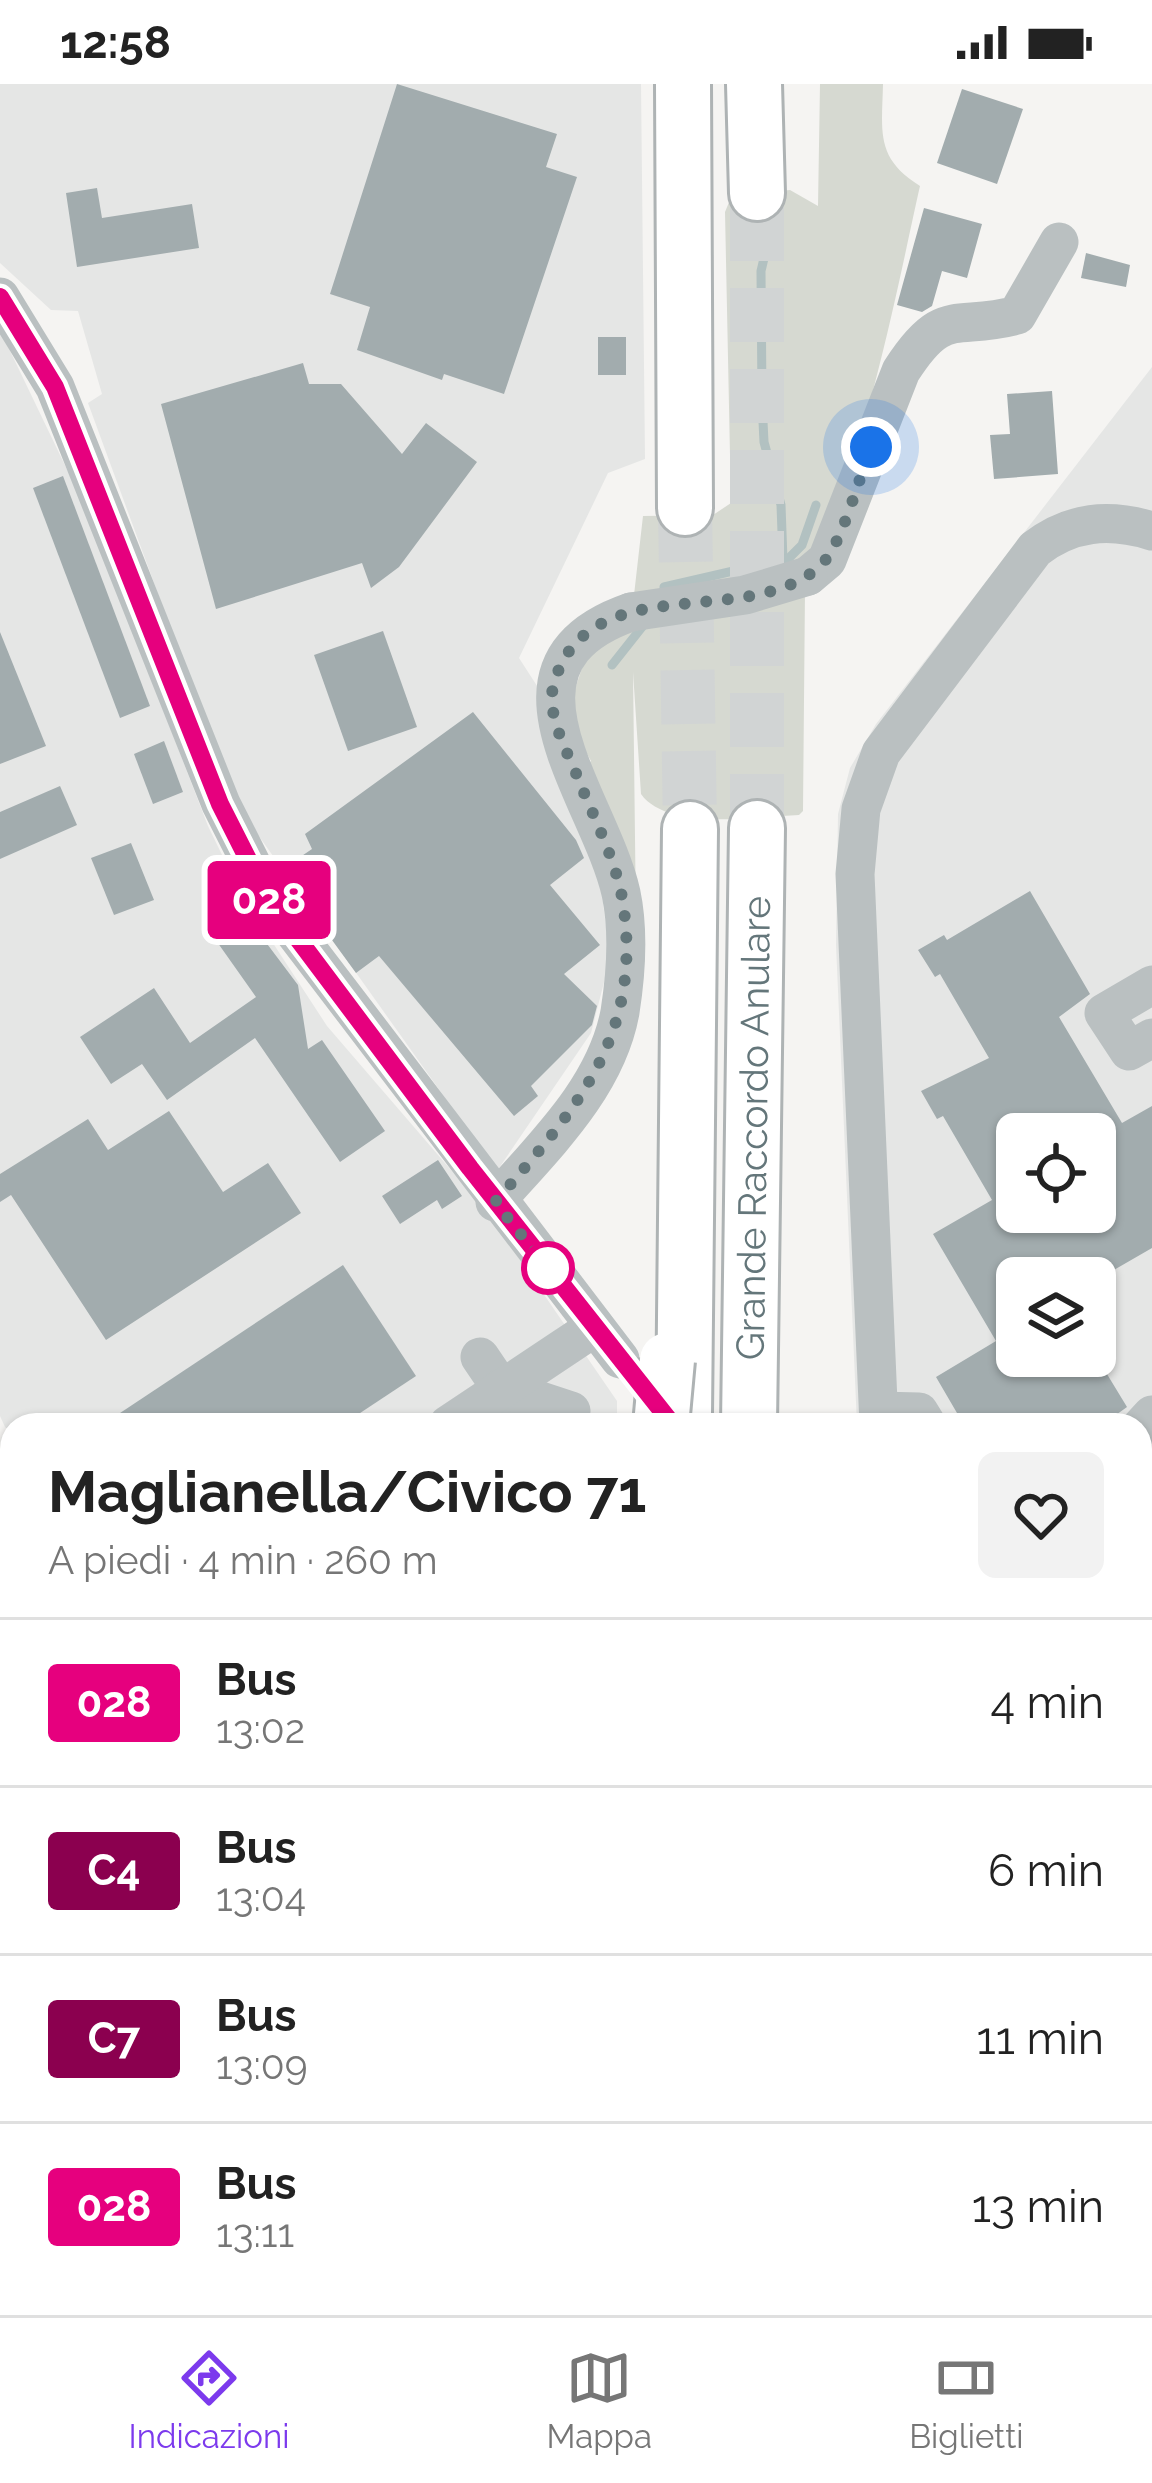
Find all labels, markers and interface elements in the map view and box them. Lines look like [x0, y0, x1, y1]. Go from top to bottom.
text: 12:58 [60, 16, 171, 69]
your location [841, 417, 901, 477]
line badge: 028 [200, 861, 338, 939]
text: 028 [232, 875, 306, 924]
street label: Grande Raccordo Anulare [727, 896, 779, 1360]
map controls [996, 1113, 1116, 1377]
button: locate [996, 1113, 1116, 1233]
unlabelled marker [523, 1243, 573, 1293]
button: layers [996, 1257, 1116, 1377]
button: heart [978, 1452, 1104, 1578]
text: Maglianella/Civico 71 [48, 1458, 646, 1525]
text: A piedi · 4 min · 260 m [48, 1537, 438, 1583]
text: Bus [216, 1653, 297, 1706]
text: 4 min [991, 1676, 1104, 1729]
text: 028 [77, 1678, 151, 1727]
text: 13:02 [216, 1706, 305, 1752]
text: Bus [216, 1821, 297, 1874]
text: 6 min [988, 1844, 1104, 1897]
text: C4 [88, 1846, 140, 1895]
text: 13:04 [216, 1874, 306, 1920]
text: Bus [216, 1989, 297, 2042]
text: 11 min [977, 2012, 1104, 2065]
text: C7 [88, 2014, 140, 2063]
text: 13:09 [216, 2042, 308, 2088]
text: Bus [216, 2157, 297, 2210]
text: 13 min [972, 2180, 1104, 2233]
text: 028 [77, 2182, 151, 2231]
text: 13:11 [216, 2210, 294, 2256]
tab: Indicazioni [129, 2345, 289, 2456]
tab: Mappa [547, 2345, 652, 2456]
tab: Biglietti [909, 2345, 1023, 2456]

